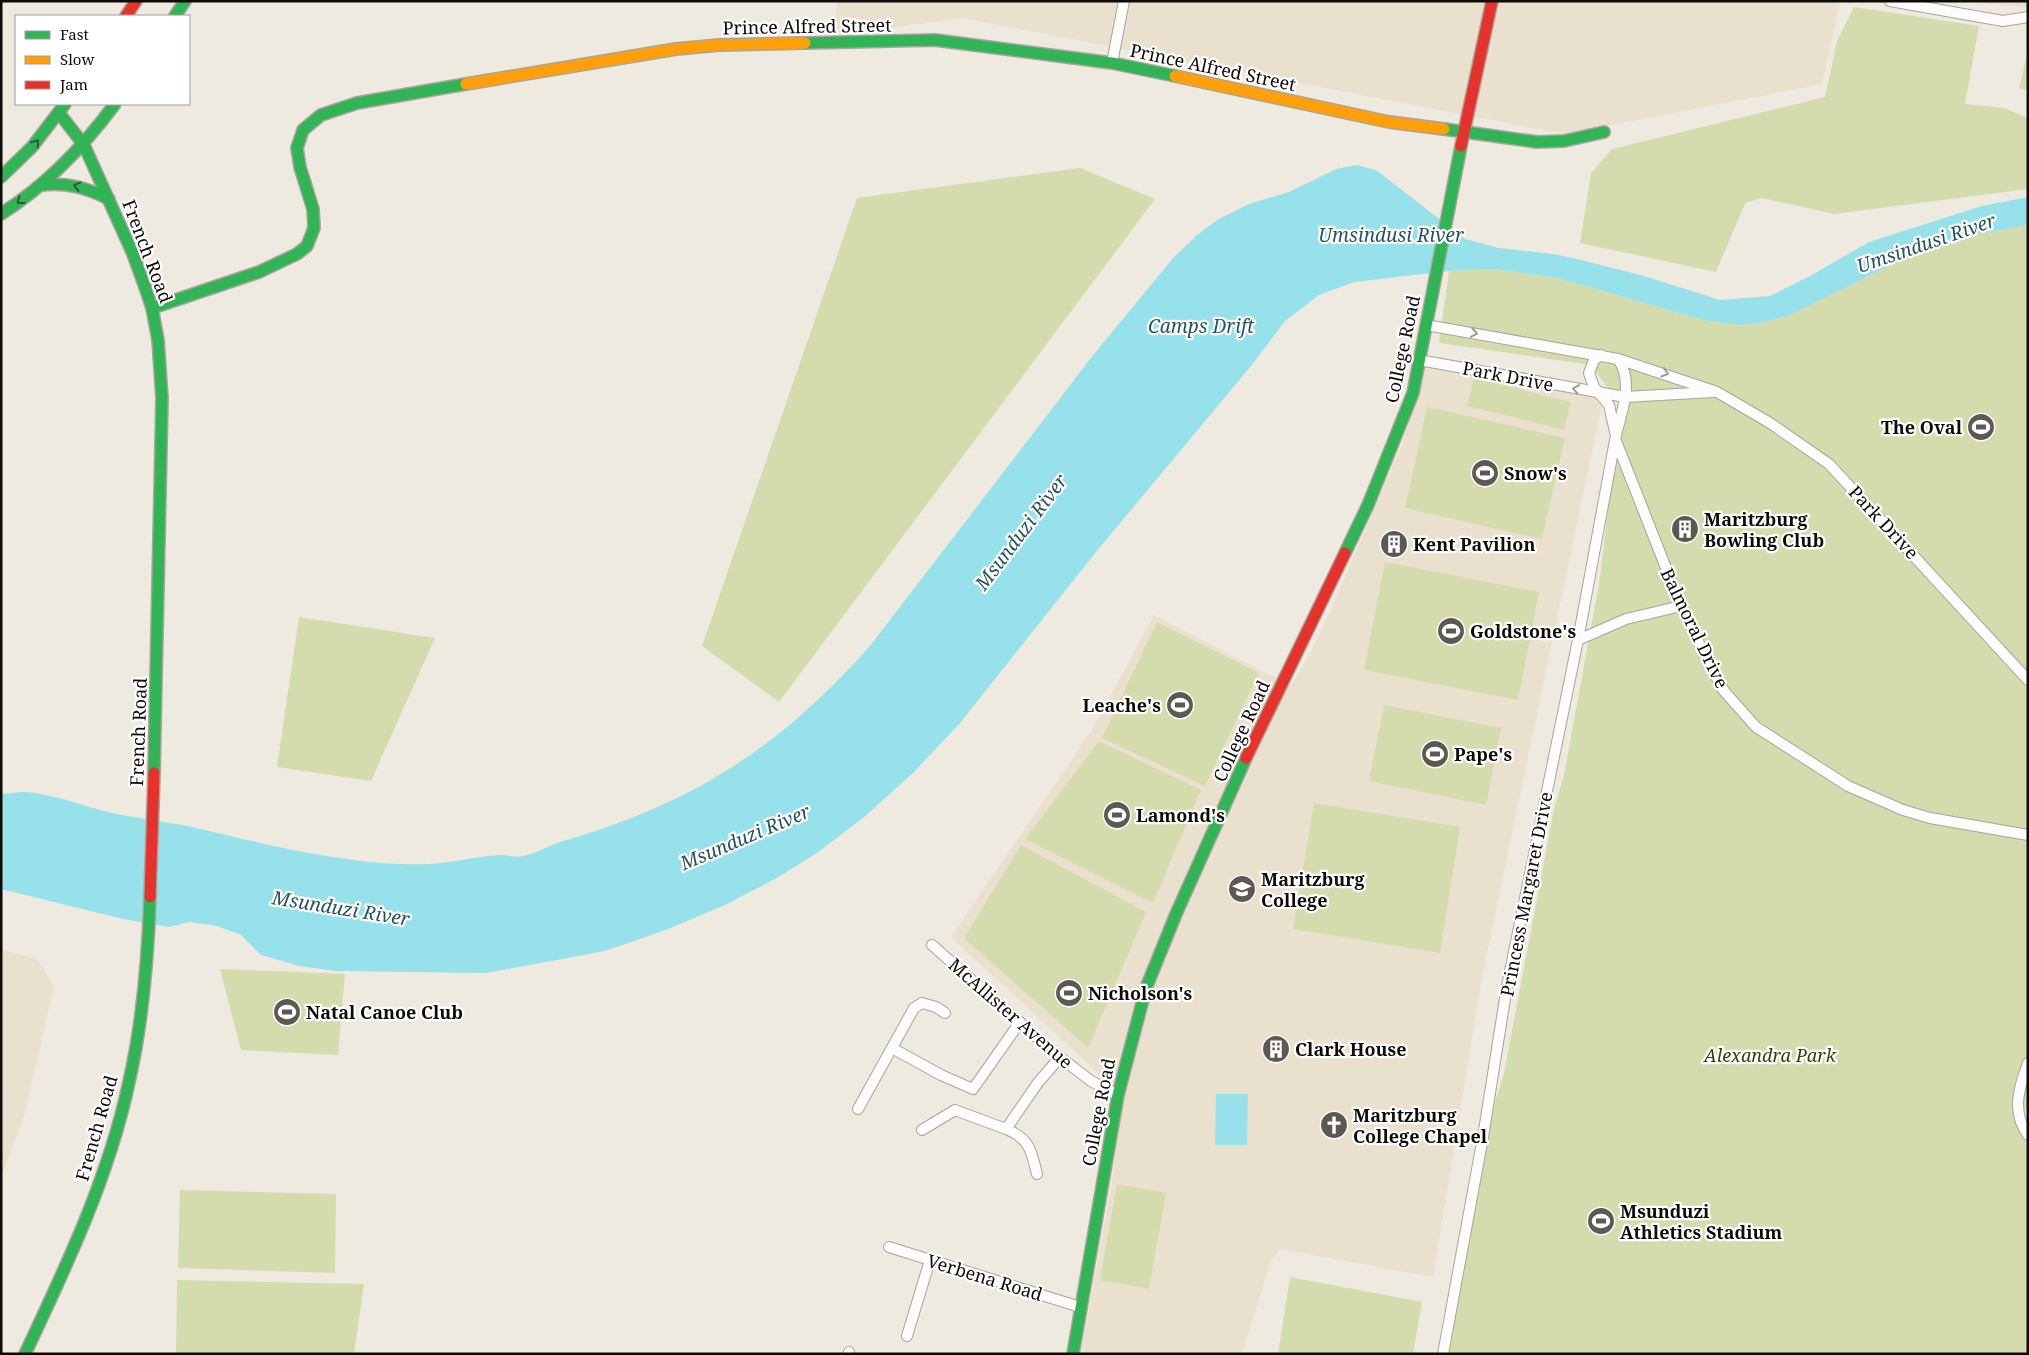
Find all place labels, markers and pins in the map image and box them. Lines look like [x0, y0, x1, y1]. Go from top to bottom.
sports icon: The Oval [1966, 412, 1996, 442]
place label: The Oval [1881, 415, 1963, 439]
sports icon: Snow's [1470, 458, 1500, 488]
place label: Snow's [1504, 461, 1567, 485]
place label: Maritzburg Bowling Club [1704, 507, 1824, 552]
building icon: Maritzburg Bowling Club [1670, 514, 1700, 544]
building icon: Kent Pavilion [1379, 529, 1409, 559]
place label: Kent Pavilion [1413, 532, 1535, 556]
sports icon: Goldstone's [1436, 616, 1466, 646]
place label: Goldstone's [1470, 619, 1576, 643]
sports icon: Leache's [1165, 690, 1195, 720]
place label: Leache's [1082, 693, 1161, 717]
sports icon: Pape's [1420, 739, 1450, 769]
place label: Pape's [1454, 742, 1512, 766]
sports icon: Lamond's [1102, 800, 1132, 830]
place label: Lamond's [1136, 803, 1225, 827]
place label: Maritzburg College [1261, 867, 1366, 912]
school or university icon: Maritzburg College [1227, 874, 1257, 904]
sports icon: Nicholson's [1054, 978, 1084, 1008]
place label: Nicholson's [1088, 981, 1193, 1005]
sports icon: Natal Canoe Club [272, 997, 302, 1027]
place label: Natal Canoe Club [306, 1000, 463, 1024]
building icon: Clark House [1261, 1034, 1291, 1064]
place label: Clark House [1295, 1037, 1407, 1061]
place label: Maritzburg College Chapel [1353, 1103, 1488, 1148]
church icon: Maritzburg College Chapel [1319, 1110, 1349, 1140]
place label: Msunduzi Athletics Stadium [1620, 1199, 1782, 1244]
sports icon: Msunduzi Athletics Stadium [1586, 1206, 1616, 1236]

